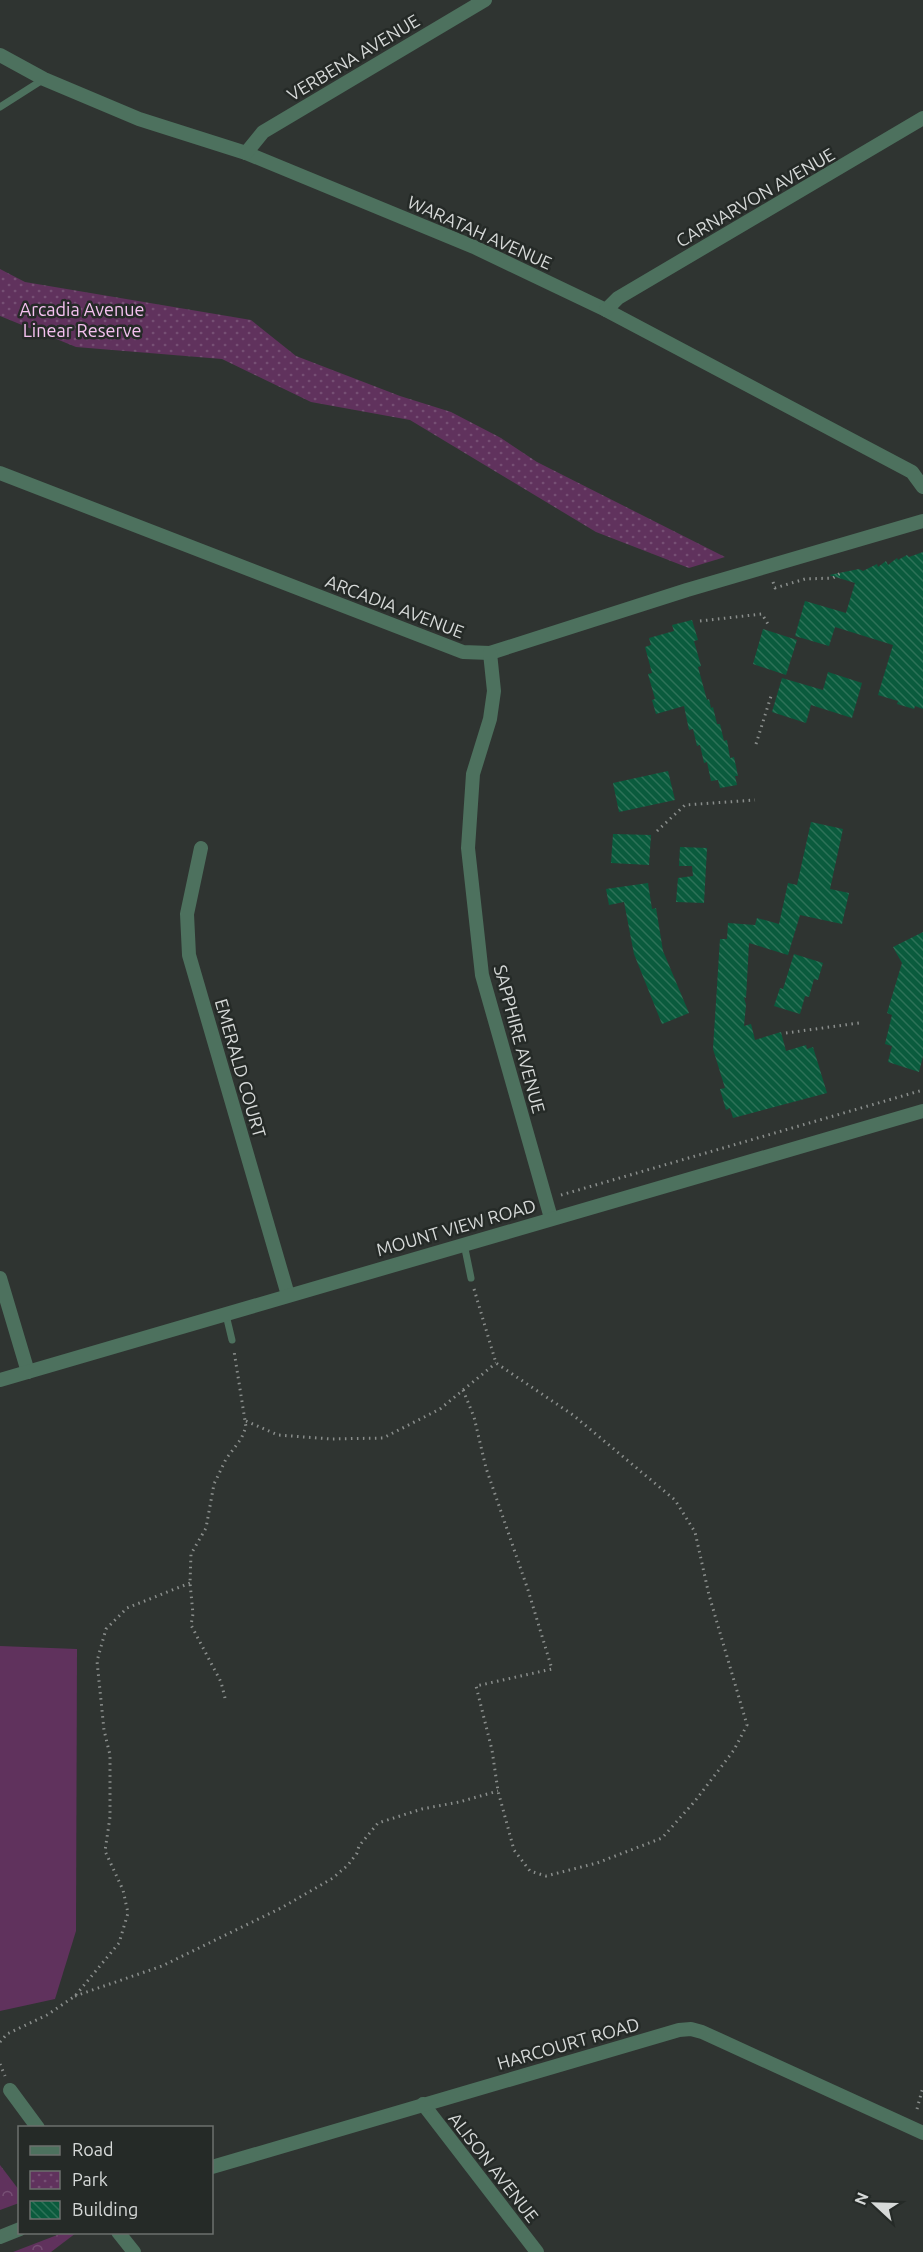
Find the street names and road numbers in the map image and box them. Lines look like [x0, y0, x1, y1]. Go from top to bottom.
street label: VERBENA AVENUE [283, 10, 423, 104]
street label: CARNARVON AVENUE [672, 143, 838, 251]
street label: WARATAH AVENUE [405, 191, 555, 273]
street label: ARCADIA AVENUE [323, 570, 467, 642]
street label: SAPPHIRE AVENUE [491, 963, 549, 1115]
street label: EMERALD COURT [212, 996, 270, 1140]
street label: MOUNT VIEW ROAD [374, 1195, 538, 1259]
street label: HARCOURT ROAD [495, 2013, 641, 2073]
street label: ALISON AVENUE [445, 2108, 543, 2226]

